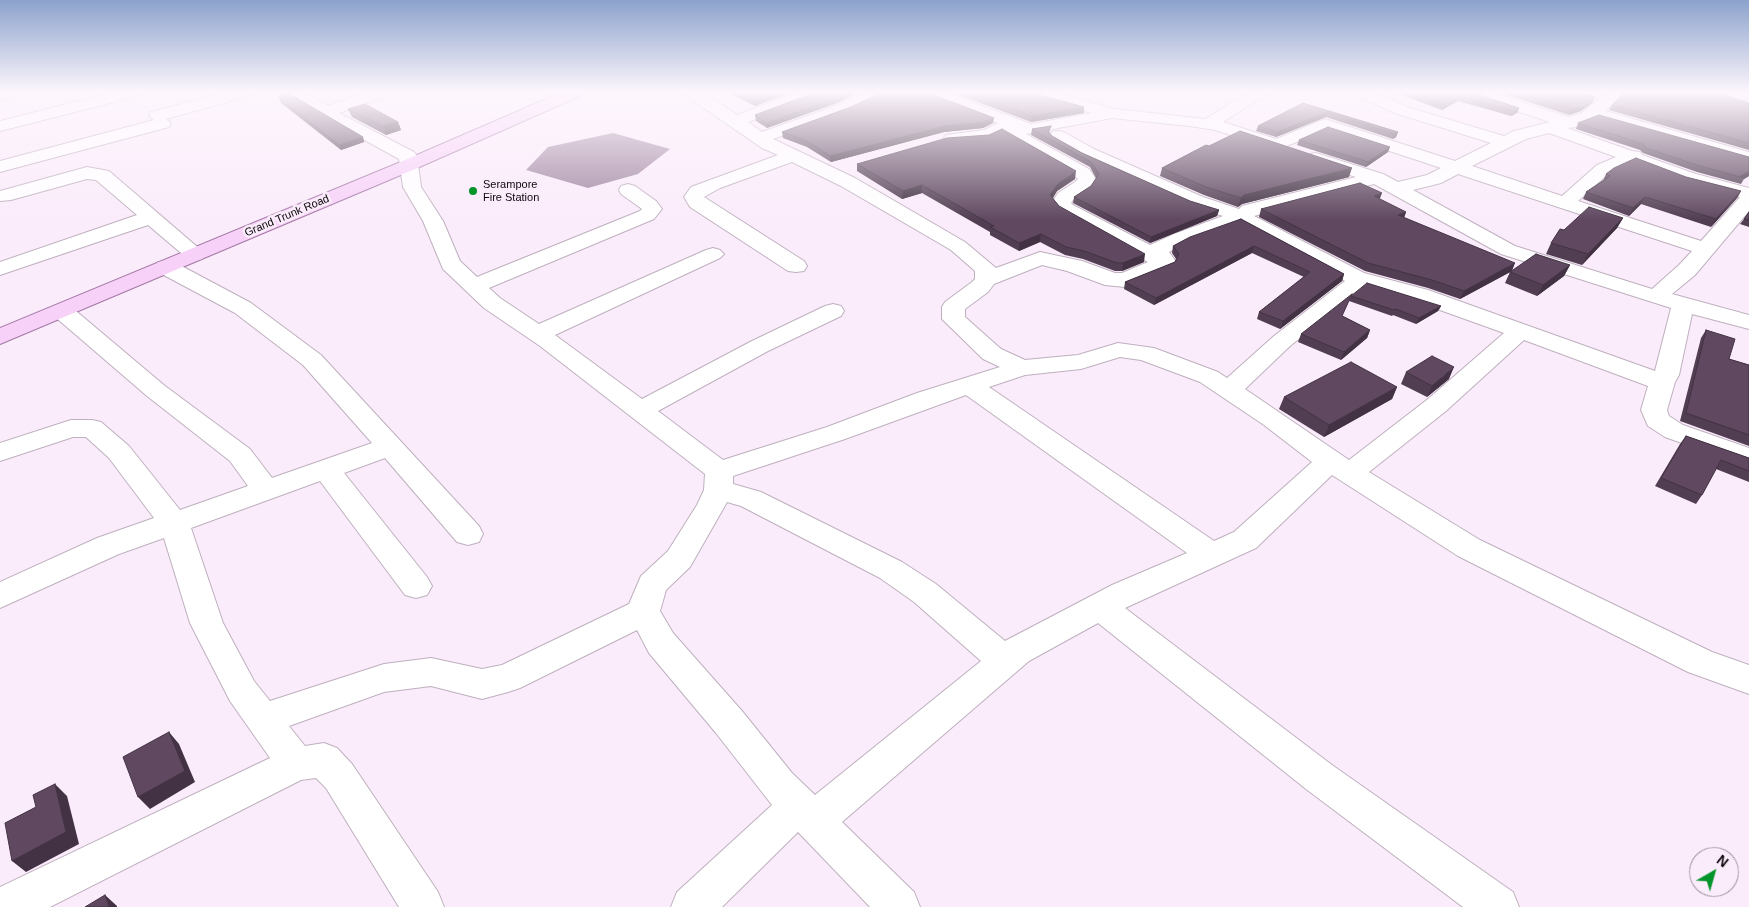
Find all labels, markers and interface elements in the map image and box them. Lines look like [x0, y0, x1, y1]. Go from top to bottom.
place label: Serampore Fire Station [483, 178, 539, 204]
marker: Serampore Fire Station [467, 185, 479, 197]
street label: Grand Trunk Road [243, 192, 331, 240]
north arrow [1689, 847, 1739, 897]
text: N [1714, 852, 1732, 870]

